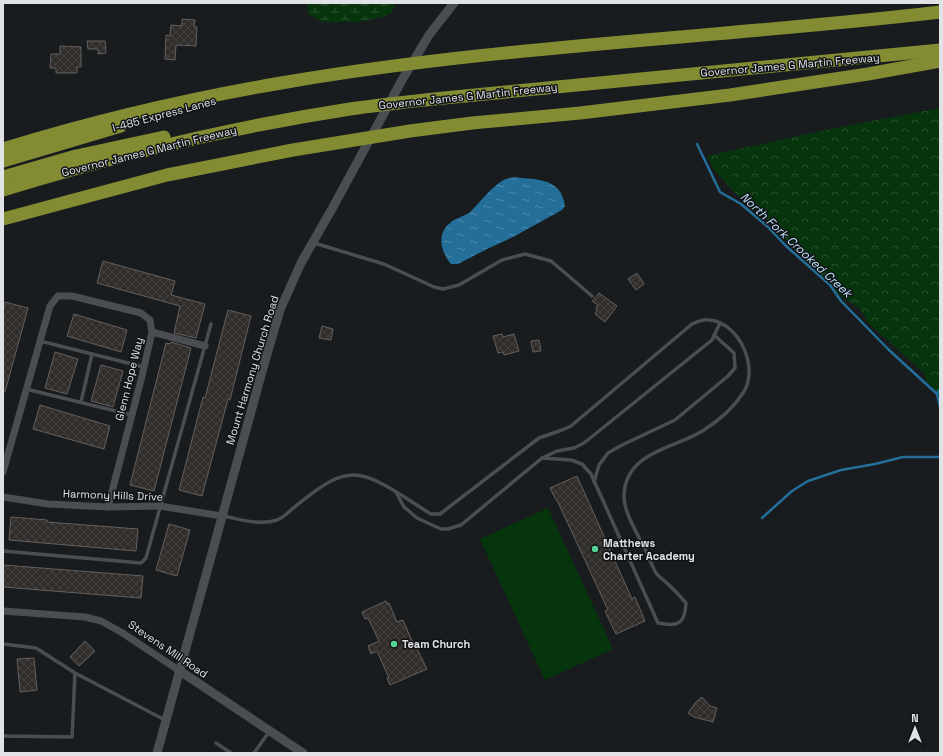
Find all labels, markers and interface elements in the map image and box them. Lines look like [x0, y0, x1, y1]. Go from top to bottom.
street label: Governor James G Martin Freeway [700, 50, 880, 80]
street label: Governor James G Martin Freeway [378, 80, 558, 112]
street label: I-485 Express Lanes [111, 93, 218, 135]
street label: Governor James G Martin Freeway [60, 122, 238, 180]
water label: North Fork Crooked Creek [737, 189, 856, 302]
street label: Mount Harmony Church Road [223, 294, 281, 446]
street label: Glenn Hope Way [112, 336, 146, 422]
street label: Harmony Hills Drive [63, 486, 163, 504]
place label: Matthews Charter Academy [603, 536, 695, 563]
marker: Matthews Charter Academy [590, 544, 600, 554]
street label: Stevens Mill Road [126, 617, 210, 681]
place label: Team Church [402, 637, 470, 651]
marker: Team Church [389, 639, 399, 649]
north arrow [895, 708, 935, 748]
text: N [911, 711, 919, 725]

